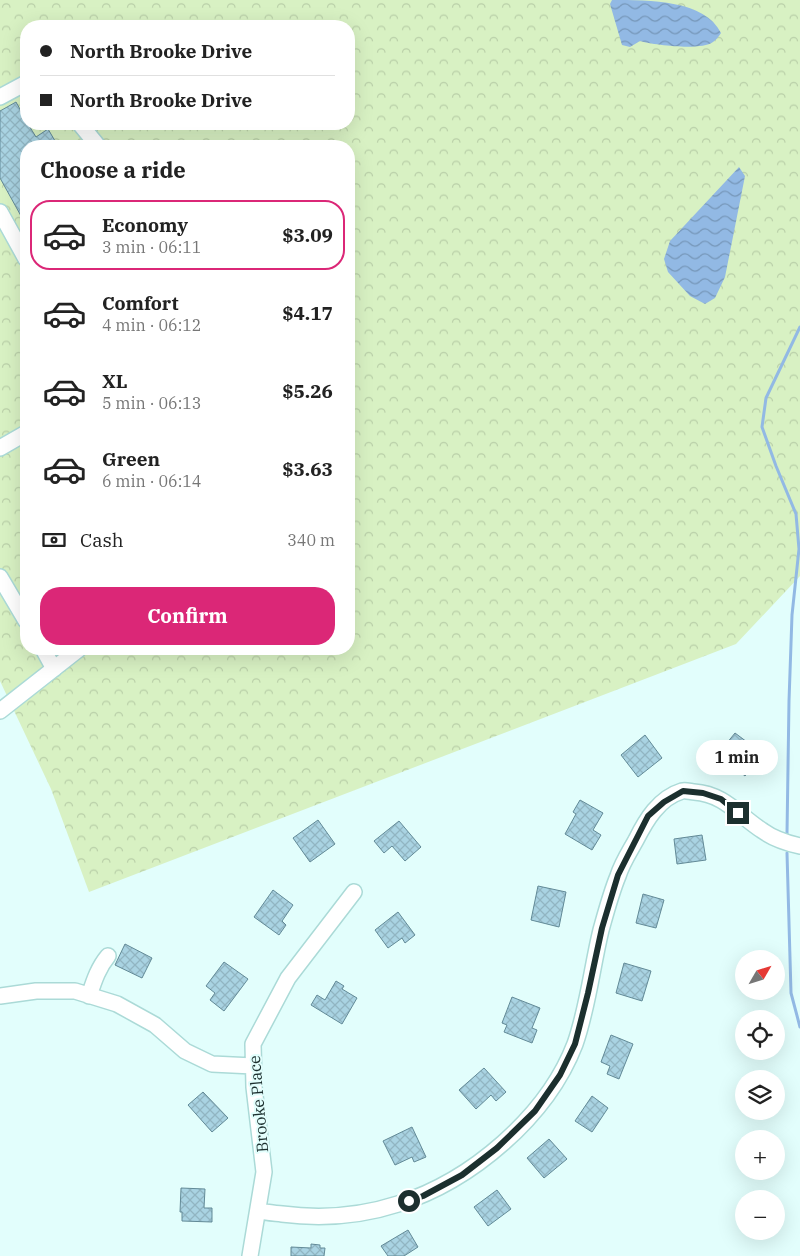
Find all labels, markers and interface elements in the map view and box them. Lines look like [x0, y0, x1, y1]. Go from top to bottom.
text: North Brooke Drive [70, 39, 252, 63]
text: North Brooke Drive [70, 88, 252, 112]
text: Choose a ride [40, 155, 186, 184]
icon: car [42, 213, 87, 258]
text: Economy [102, 213, 188, 237]
text: $3.09 [282, 223, 333, 247]
text: 3 min · 06:11 [102, 237, 201, 257]
icon: car [42, 291, 87, 336]
text: Comfort [102, 291, 179, 315]
text: $4.17 [282, 301, 333, 325]
text: 4 min · 06:12 [102, 315, 201, 335]
icon: car [42, 369, 87, 414]
text: XL [102, 369, 128, 393]
text: $5.26 [282, 379, 333, 403]
text: 5 min · 06:13 [102, 393, 201, 413]
icon: car [42, 447, 87, 492]
text: Green [102, 447, 160, 471]
text: $3.63 [282, 457, 333, 481]
text: 6 min · 06:14 [102, 471, 201, 491]
icon: cash [40, 526, 68, 554]
text: Cash [80, 528, 124, 552]
text: 340 m [287, 530, 335, 550]
button: Confirm [40, 587, 335, 645]
callout: 1 min [697, 740, 779, 776]
text: 1 min [715, 747, 759, 767]
route end [727, 802, 749, 824]
north arrow [735, 950, 785, 1000]
map controls [735, 950, 785, 1240]
button: locate [735, 1010, 785, 1060]
street label: Brooke Place [244, 1055, 272, 1153]
button: layers [735, 1070, 785, 1120]
button: + [735, 1130, 785, 1180]
route start [398, 1190, 420, 1212]
button: − [735, 1190, 785, 1240]

